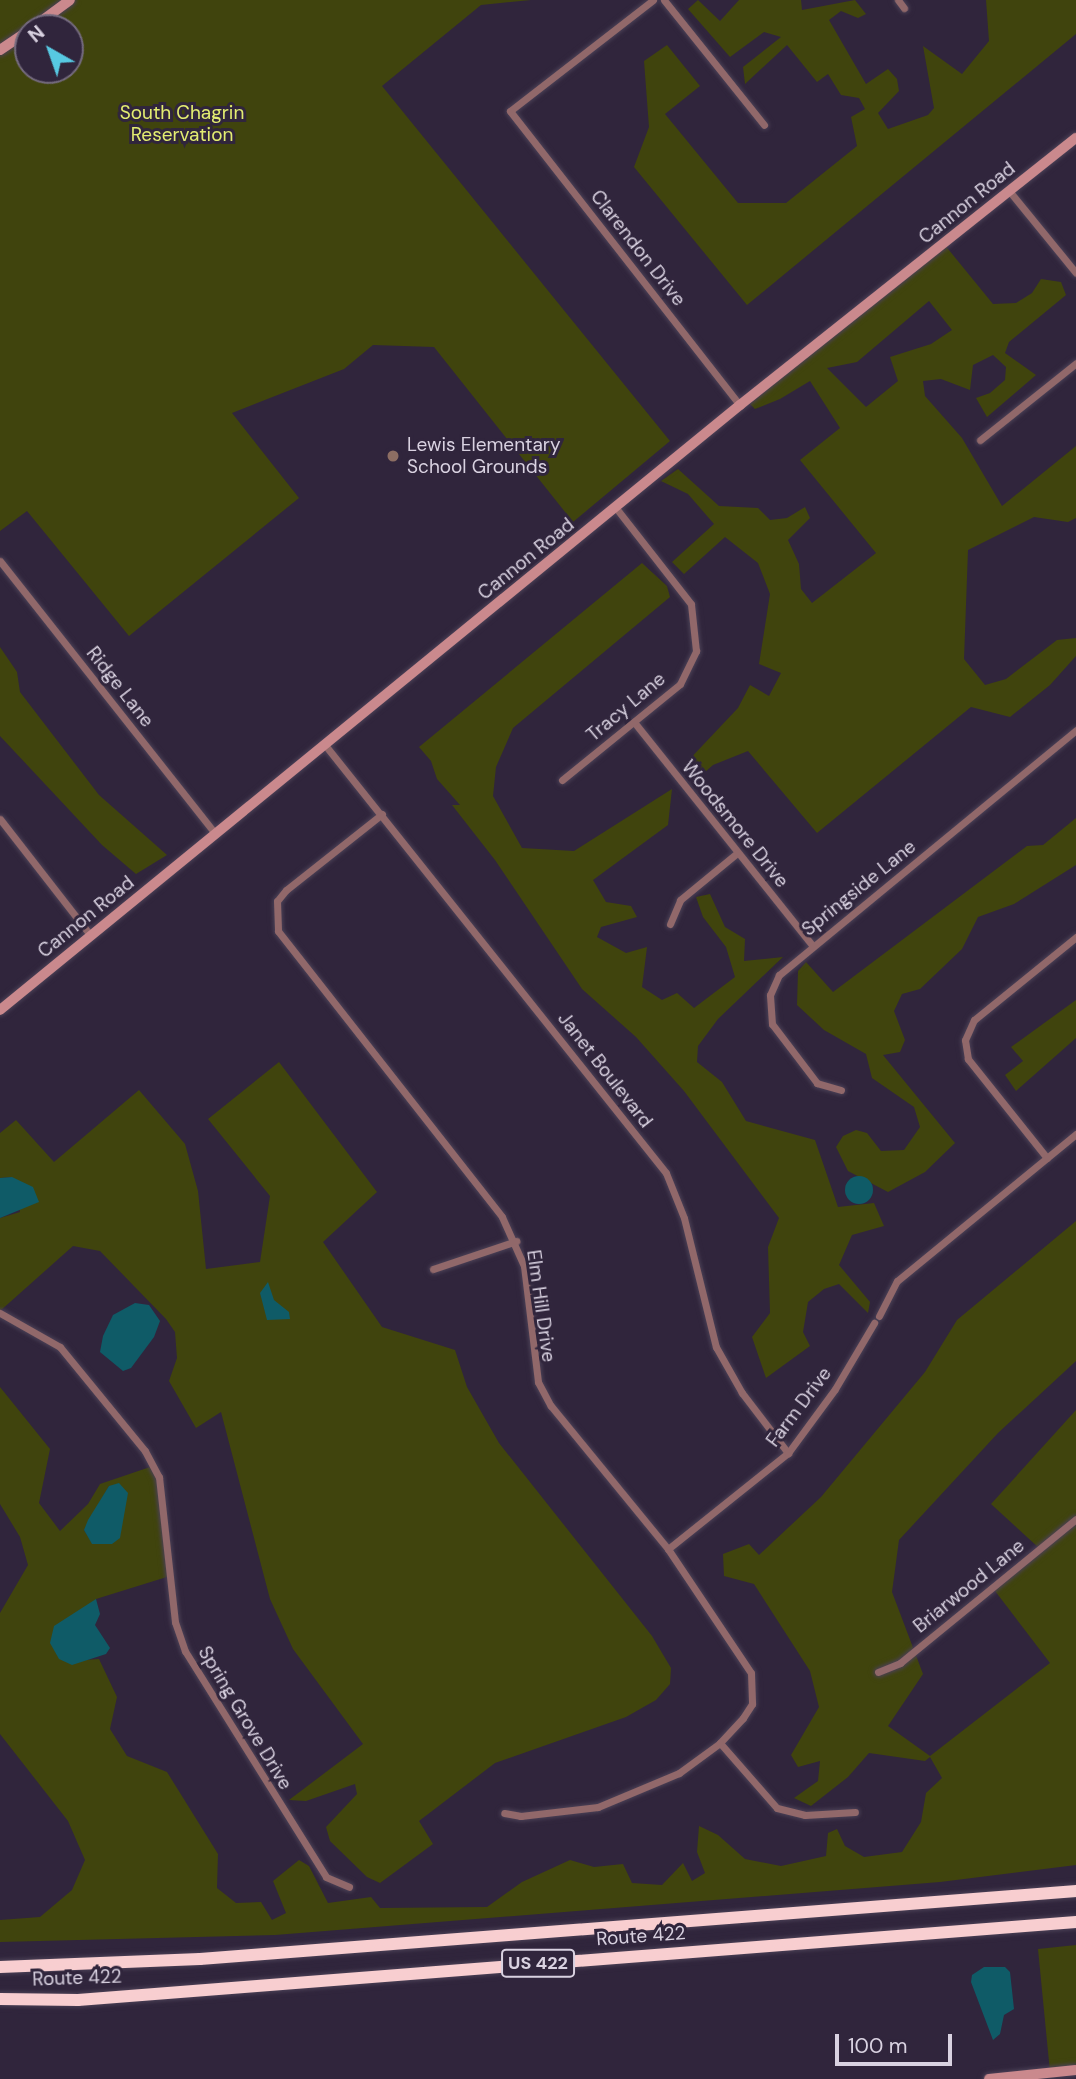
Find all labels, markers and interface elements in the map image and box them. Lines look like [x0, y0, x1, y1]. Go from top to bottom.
north arrow [14, 14, 84, 84]
text: N [23, 20, 50, 48]
park label: South Chagrin Reservation [120, 102, 244, 146]
street label: Cannon Road [914, 157, 1020, 249]
street label: Clarendon Drive [586, 186, 690, 310]
place label: Lewis Elementary School Grounds [407, 434, 560, 478]
marker: Lewis Elementary School Grounds [385, 448, 401, 464]
street label: Cannon Road [473, 513, 579, 605]
street label: Ridge Lane [82, 642, 158, 732]
street label: Tracy Lane [582, 668, 670, 746]
street label: Woodsmore Drive [677, 756, 793, 892]
street label: Springside Lane [797, 835, 921, 941]
street label: Cannon Road [33, 871, 139, 963]
street label: Janet Boulevard [553, 1008, 657, 1132]
street label: Elm Hill Drive [522, 1248, 560, 1364]
street label: Farm Drive [762, 1363, 836, 1451]
street label: Briarwood Lane [909, 1534, 1029, 1638]
street label: Spring Grove Drive [193, 1642, 297, 1794]
street label: Route 422 [596, 1922, 686, 1950]
road number: US 422 [500, 1949, 576, 1978]
street label: Route 422 [32, 1965, 122, 1991]
scale bar [838, 2020, 955, 2064]
text: 100 m [848, 2032, 908, 2060]

